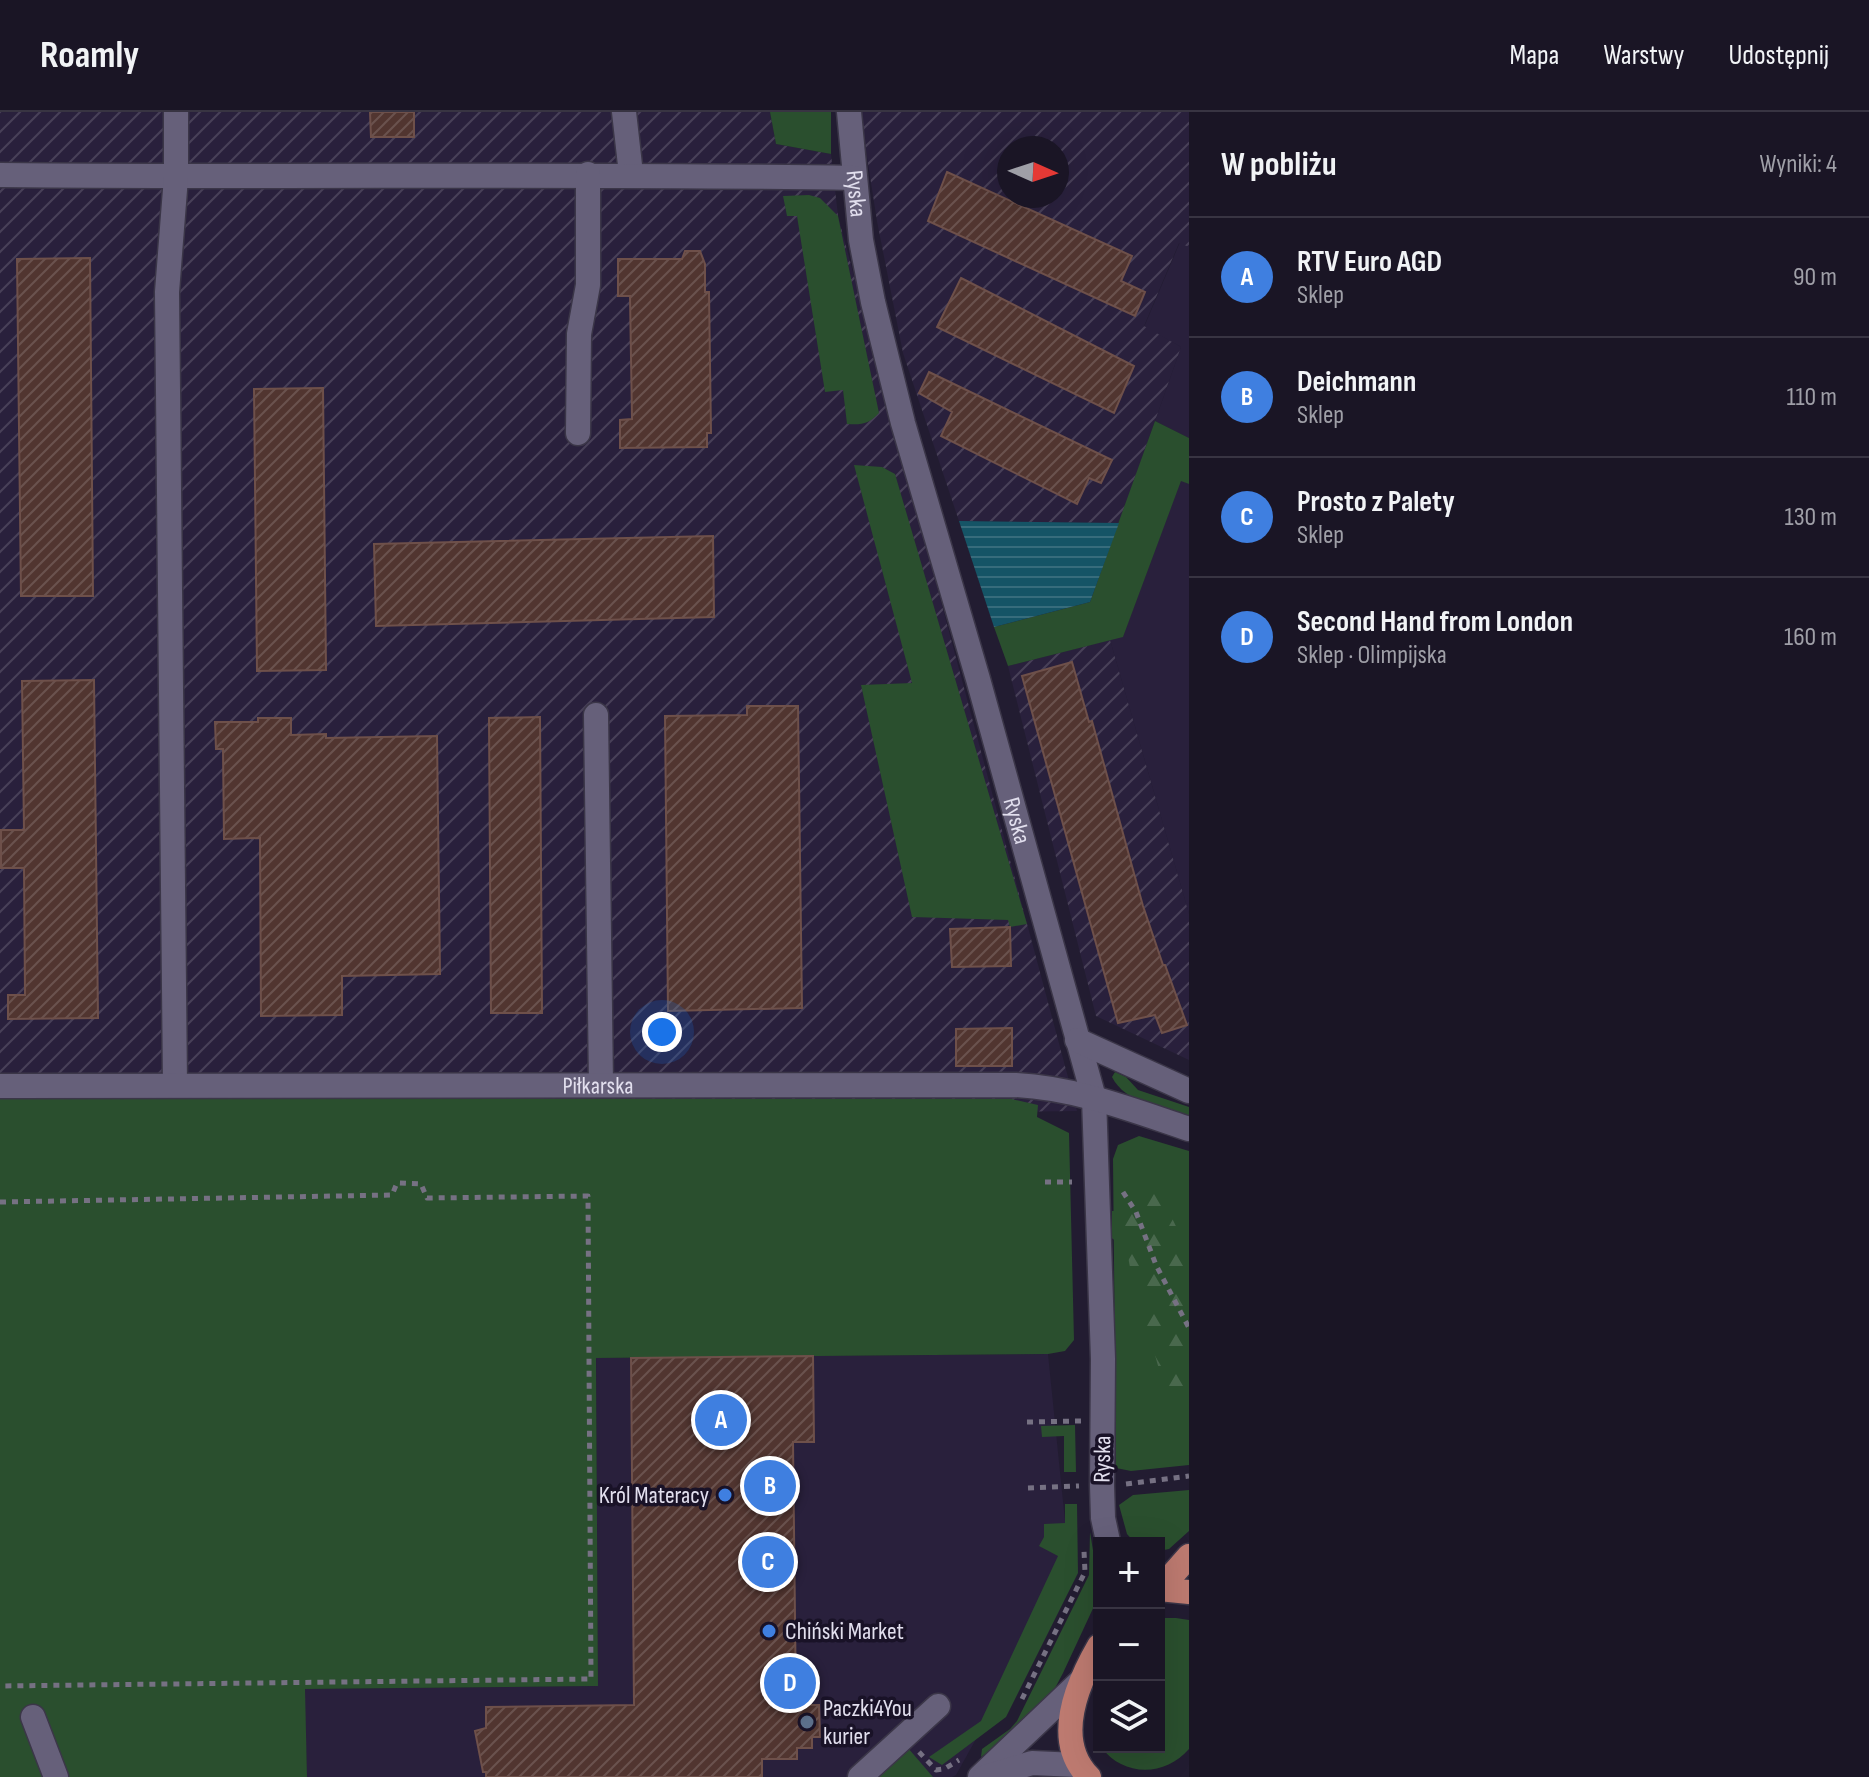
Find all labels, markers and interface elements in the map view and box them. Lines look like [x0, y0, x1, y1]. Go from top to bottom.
text: Roamly [40, 33, 139, 78]
text: Mapa [1510, 39, 1559, 72]
text: Warstwy [1603, 39, 1684, 72]
text: Udostępnij [1728, 39, 1829, 72]
north arrow [997, 136, 1069, 208]
text: W pobliżu [1221, 144, 1337, 185]
text: Wyniki: 4 [1760, 149, 1837, 180]
street label: Ryska [840, 169, 873, 218]
text: RTV Euro AGD [1297, 244, 1442, 280]
text: A [1241, 262, 1253, 293]
text: 90 m [1793, 262, 1837, 293]
text: Sklep [1297, 280, 1344, 311]
text: Deichmann [1297, 364, 1416, 400]
text: B [1241, 382, 1253, 413]
text: 110 m [1786, 382, 1837, 413]
text: Sklep [1297, 400, 1344, 431]
text: Prosto z Palety [1297, 484, 1455, 520]
text: C [1240, 502, 1254, 533]
text: 130 m [1785, 502, 1837, 533]
text: Sklep [1297, 520, 1344, 551]
text: Second Hand from London [1297, 604, 1573, 640]
text: D [1240, 622, 1254, 653]
text: 160 m [1784, 622, 1837, 653]
text: Sklep · Olimpijska [1297, 640, 1447, 671]
street label: Ryska [996, 794, 1037, 847]
your location [642, 1012, 682, 1052]
street label: Piłkarska [562, 1071, 634, 1100]
pin: A [695, 1390, 747, 1450]
street label: Ryska [1088, 1435, 1117, 1483]
pin: B [744, 1456, 796, 1516]
place label: Król Materacy [599, 1481, 709, 1510]
marker: Król Materacy [716, 1486, 734, 1504]
pin: C [742, 1532, 794, 1592]
map controls [1093, 1537, 1165, 1753]
button: + [1093, 1537, 1165, 1609]
button: − [1093, 1609, 1165, 1681]
place label: Chiński Market [785, 1617, 904, 1646]
marker: Chiński Market [760, 1622, 778, 1640]
pin: D [764, 1653, 816, 1713]
button: layers [1093, 1681, 1165, 1753]
place label: Paczki4You kurier [823, 1694, 912, 1751]
marker: Paczki4You kurier [798, 1713, 816, 1731]

